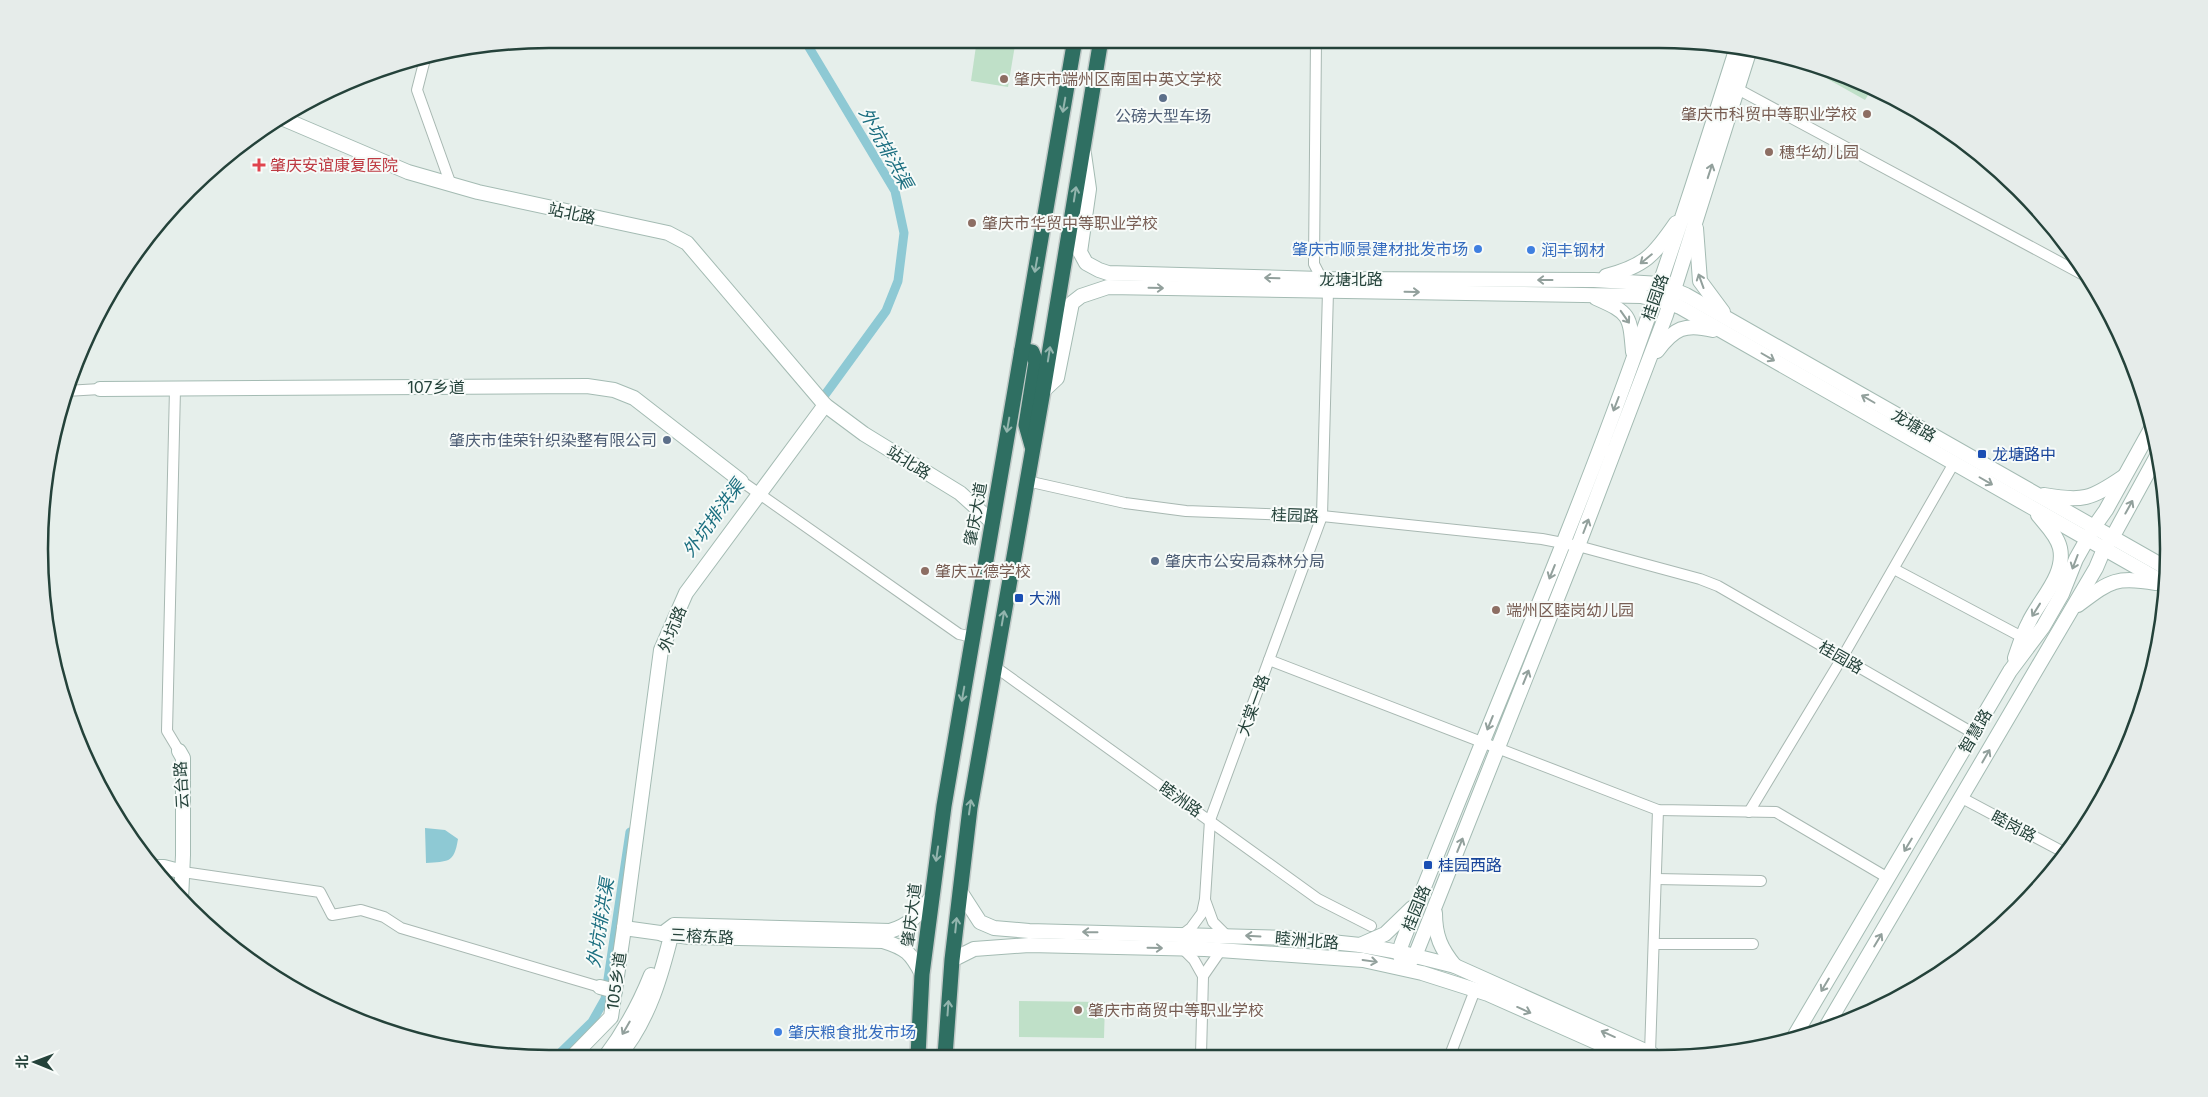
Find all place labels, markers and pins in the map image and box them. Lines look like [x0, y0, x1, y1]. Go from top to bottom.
place label: 肇庆市端州区南国中英文学校 [1014, 69, 1222, 89]
marker: 肇庆市端州区南国中英文学校 [998, 73, 1010, 85]
marker: 公磅大型车场 [1157, 92, 1169, 104]
place label: 肇庆市科贸中等职业学校 [1681, 104, 1857, 124]
place label: 公磅大型车场 [1115, 106, 1211, 126]
marker: 肇庆市科贸中等职业学校 [1861, 108, 1873, 120]
place label: 穗华幼儿园 [1779, 142, 1859, 162]
marker: 穗华幼儿园 [1763, 146, 1775, 158]
place label: 肇庆安谊康复医院 [270, 155, 398, 175]
marker: 肇庆安谊康复医院 [252, 158, 266, 172]
place label: 肇庆市华贸中等职业学校 [982, 213, 1158, 233]
marker: 肇庆市华贸中等职业学校 [966, 217, 978, 229]
place label: 肇庆市顺景建材批发市场 [1292, 239, 1468, 259]
place label: 润丰钢材 [1541, 240, 1605, 260]
marker: 肇庆市顺景建材批发市场 [1472, 243, 1484, 255]
marker: 润丰钢材 [1525, 244, 1537, 256]
place label: 肇庆市佳荣针织染整有限公司 [449, 430, 657, 450]
marker: 肇庆市佳荣针织染整有限公司 [661, 434, 673, 446]
place label: 龙塘路中 [1992, 444, 2056, 464]
marker: 龙塘路中 [1976, 448, 1988, 460]
place label: 肇庆市公安局森林分局 [1165, 551, 1325, 571]
marker: 肇庆市公安局森林分局 [1149, 555, 1161, 567]
place label: 肇庆立德学校 [935, 561, 1031, 581]
marker: 肇庆立德学校 [919, 565, 931, 577]
place label: 大洲 [1029, 588, 1061, 608]
marker: 大洲 [1013, 592, 1025, 604]
place label: 端州区睦岗幼儿园 [1506, 600, 1634, 620]
marker: 端州区睦岗幼儿园 [1490, 604, 1502, 616]
place label: 桂园西路 [1438, 855, 1502, 875]
marker: 桂园西路 [1422, 859, 1434, 871]
place label: 肇庆市商贸中等职业学校 [1088, 1000, 1264, 1020]
marker: 肇庆市商贸中等职业学校 [1072, 1004, 1084, 1016]
place label: 肇庆粮食批发市场 [788, 1022, 916, 1042]
marker: 肇庆粮食批发市场 [772, 1026, 784, 1038]

